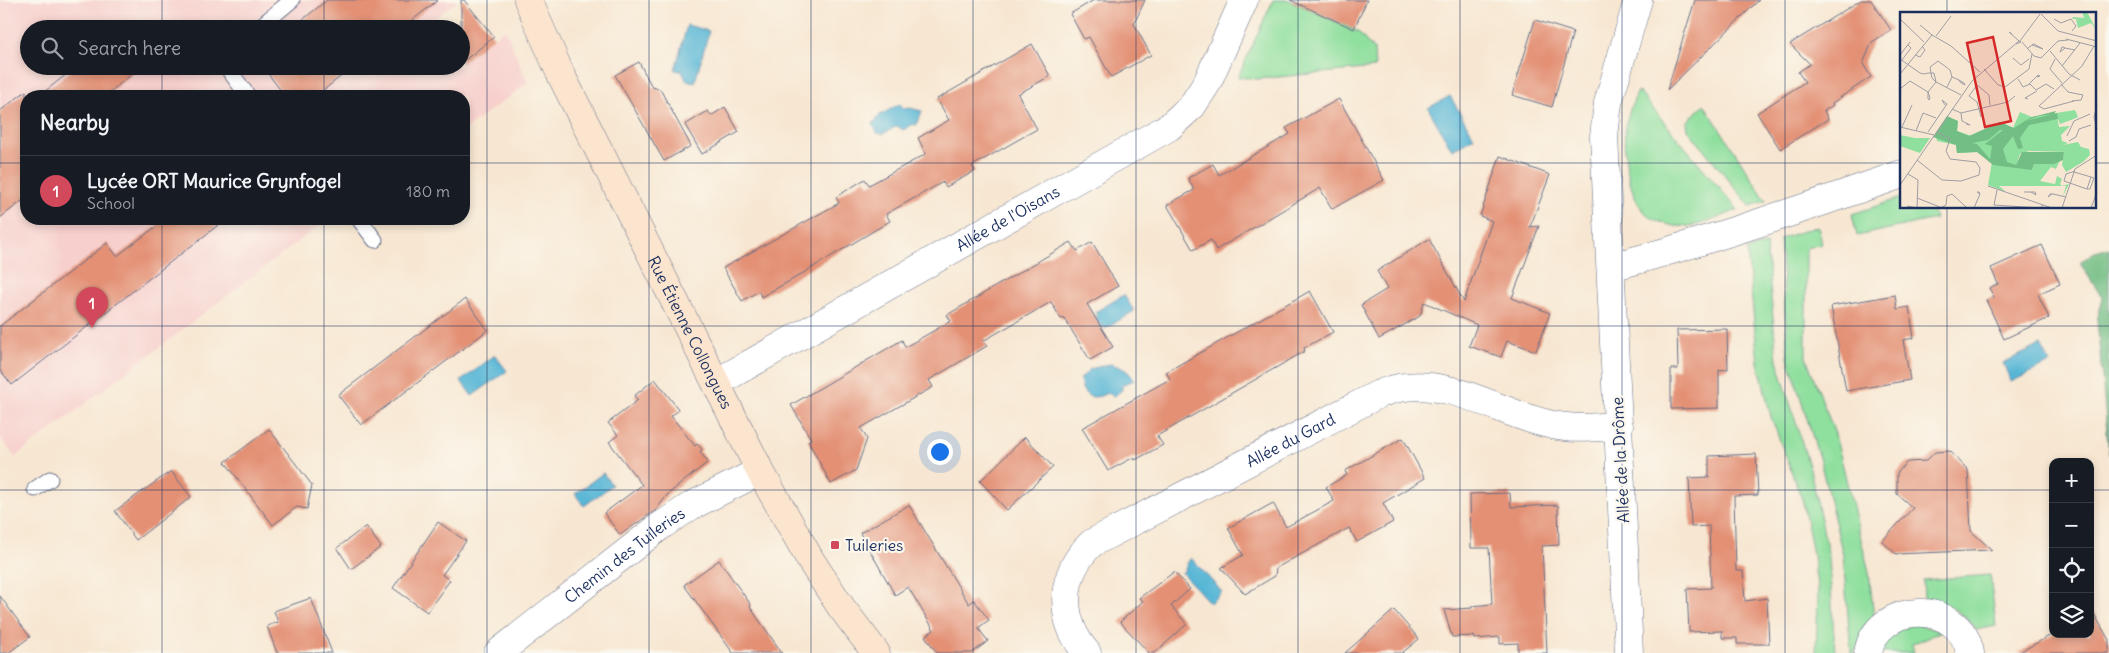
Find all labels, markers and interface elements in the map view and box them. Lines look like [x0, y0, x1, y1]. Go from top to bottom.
inset map [1900, 12, 2096, 209]
search box [20, 20, 470, 75]
icon: search [38, 34, 66, 62]
text: Search here [78, 36, 181, 60]
text: Nearby [40, 109, 110, 136]
text: Lycée ORT Maurice Grynfogel [87, 169, 341, 193]
text: 1 [53, 181, 59, 201]
text: 180 m [406, 181, 450, 201]
street label: Allée de l'Oisans [952, 181, 1063, 255]
text: School [87, 193, 135, 213]
street label: Rue Étienne Collongues [644, 253, 737, 412]
pin: 1 [76, 287, 108, 328]
street label: Allée de la Drôme [1607, 396, 1633, 524]
street label: Allée du Gard [1243, 409, 1338, 471]
your location [927, 439, 953, 465]
map controls [2049, 458, 2094, 638]
button: + [2049, 458, 2094, 503]
street label: Chemin des Tuileries [560, 503, 689, 607]
button: − [2049, 503, 2094, 548]
place label: Tuileries [845, 535, 903, 555]
marker: Tuileries [829, 539, 841, 551]
button: locate [2049, 548, 2094, 593]
button: layers [2049, 593, 2094, 638]

